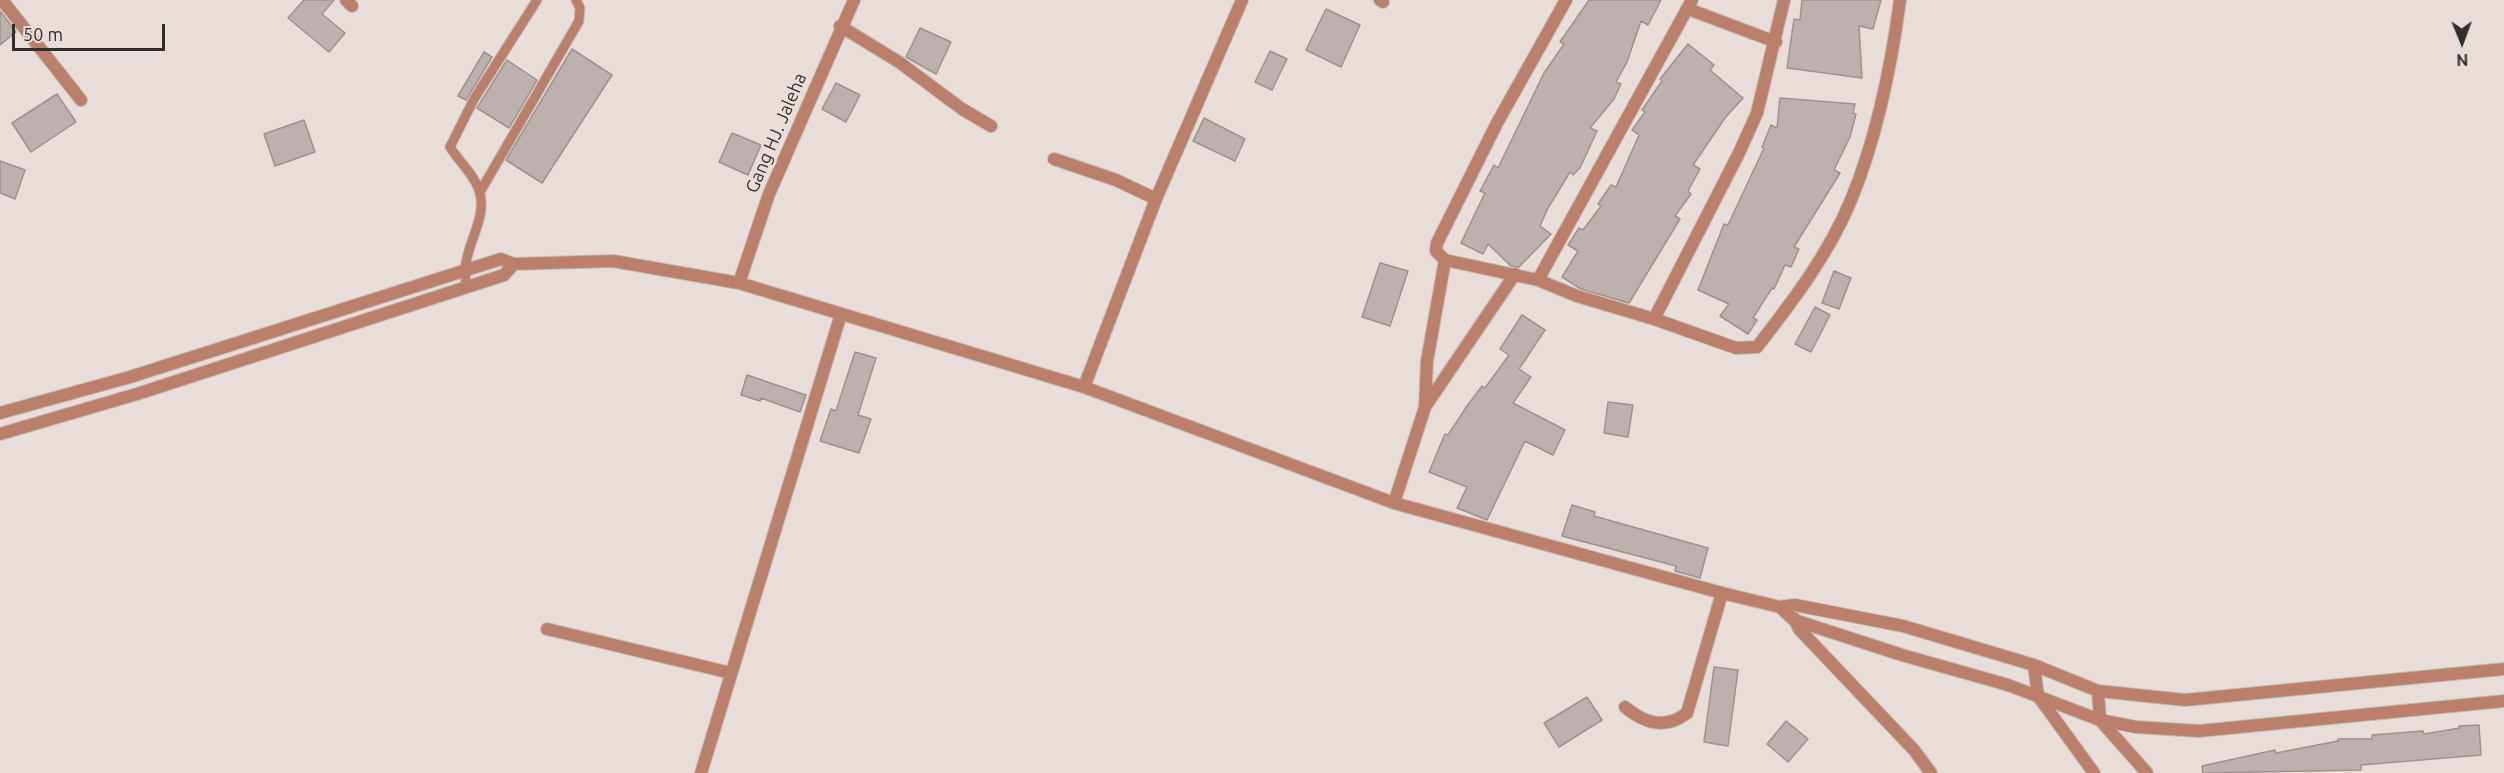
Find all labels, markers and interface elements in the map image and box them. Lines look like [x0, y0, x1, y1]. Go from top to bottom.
scale bar [15, 12, 168, 50]
north arrow [2432, 12, 2492, 72]
text: 50 m [23, 24, 63, 44]
text: N [2456, 51, 2468, 69]
street label: Gang HJ. Jaleha [741, 70, 811, 196]

